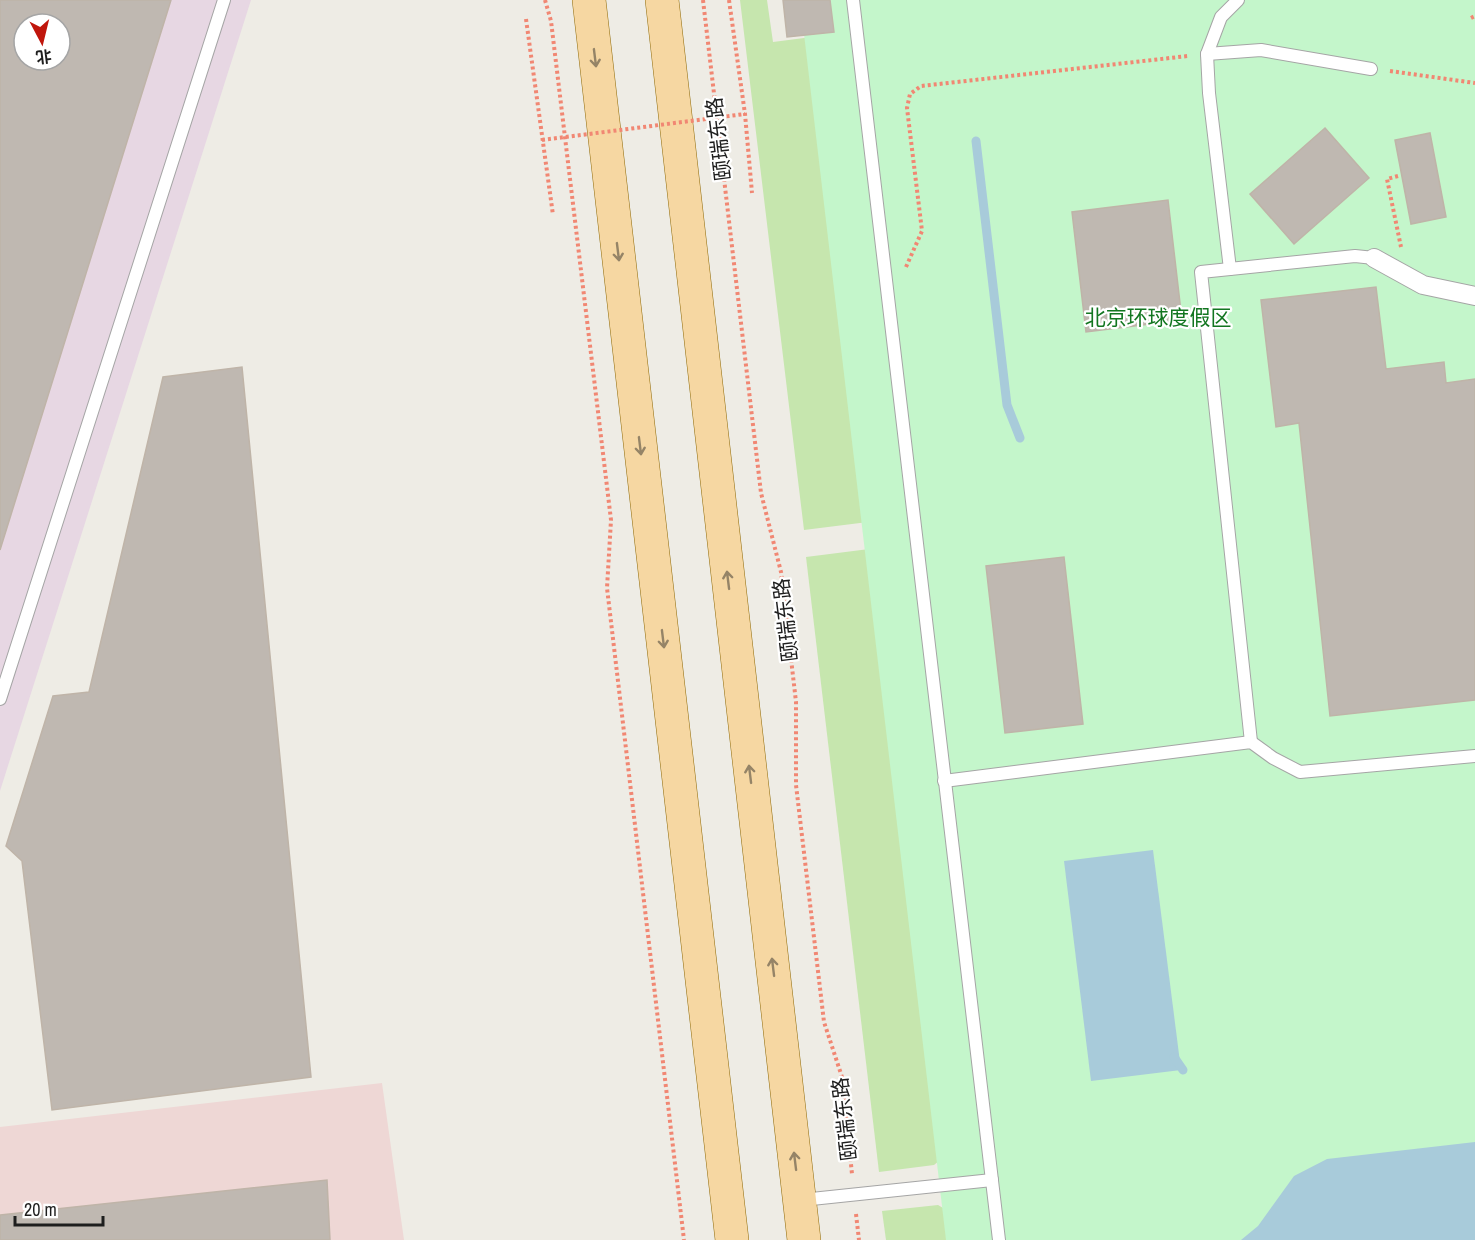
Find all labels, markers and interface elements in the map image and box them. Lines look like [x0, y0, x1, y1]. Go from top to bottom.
north arrow [12, 12, 72, 72]
text: 北 [35, 45, 53, 69]
one-way arrow [590, 48, 601, 68]
street label: 颐瑞东路 [699, 96, 738, 183]
one-way arrow [612, 241, 623, 261]
park label: 北京环球度假区 [1085, 303, 1232, 332]
one-way arrow [635, 435, 646, 455]
one-way arrow [723, 570, 734, 590]
street label: 颐瑞东路 [766, 577, 805, 664]
one-way arrow [657, 629, 668, 649]
one-way arrow [745, 764, 756, 784]
one-way arrow [767, 958, 778, 978]
street label: 颐瑞东路 [825, 1076, 864, 1163]
one-way arrow [789, 1152, 800, 1171]
scale bar [15, 1189, 104, 1227]
text: 20 m [24, 1197, 57, 1222]

